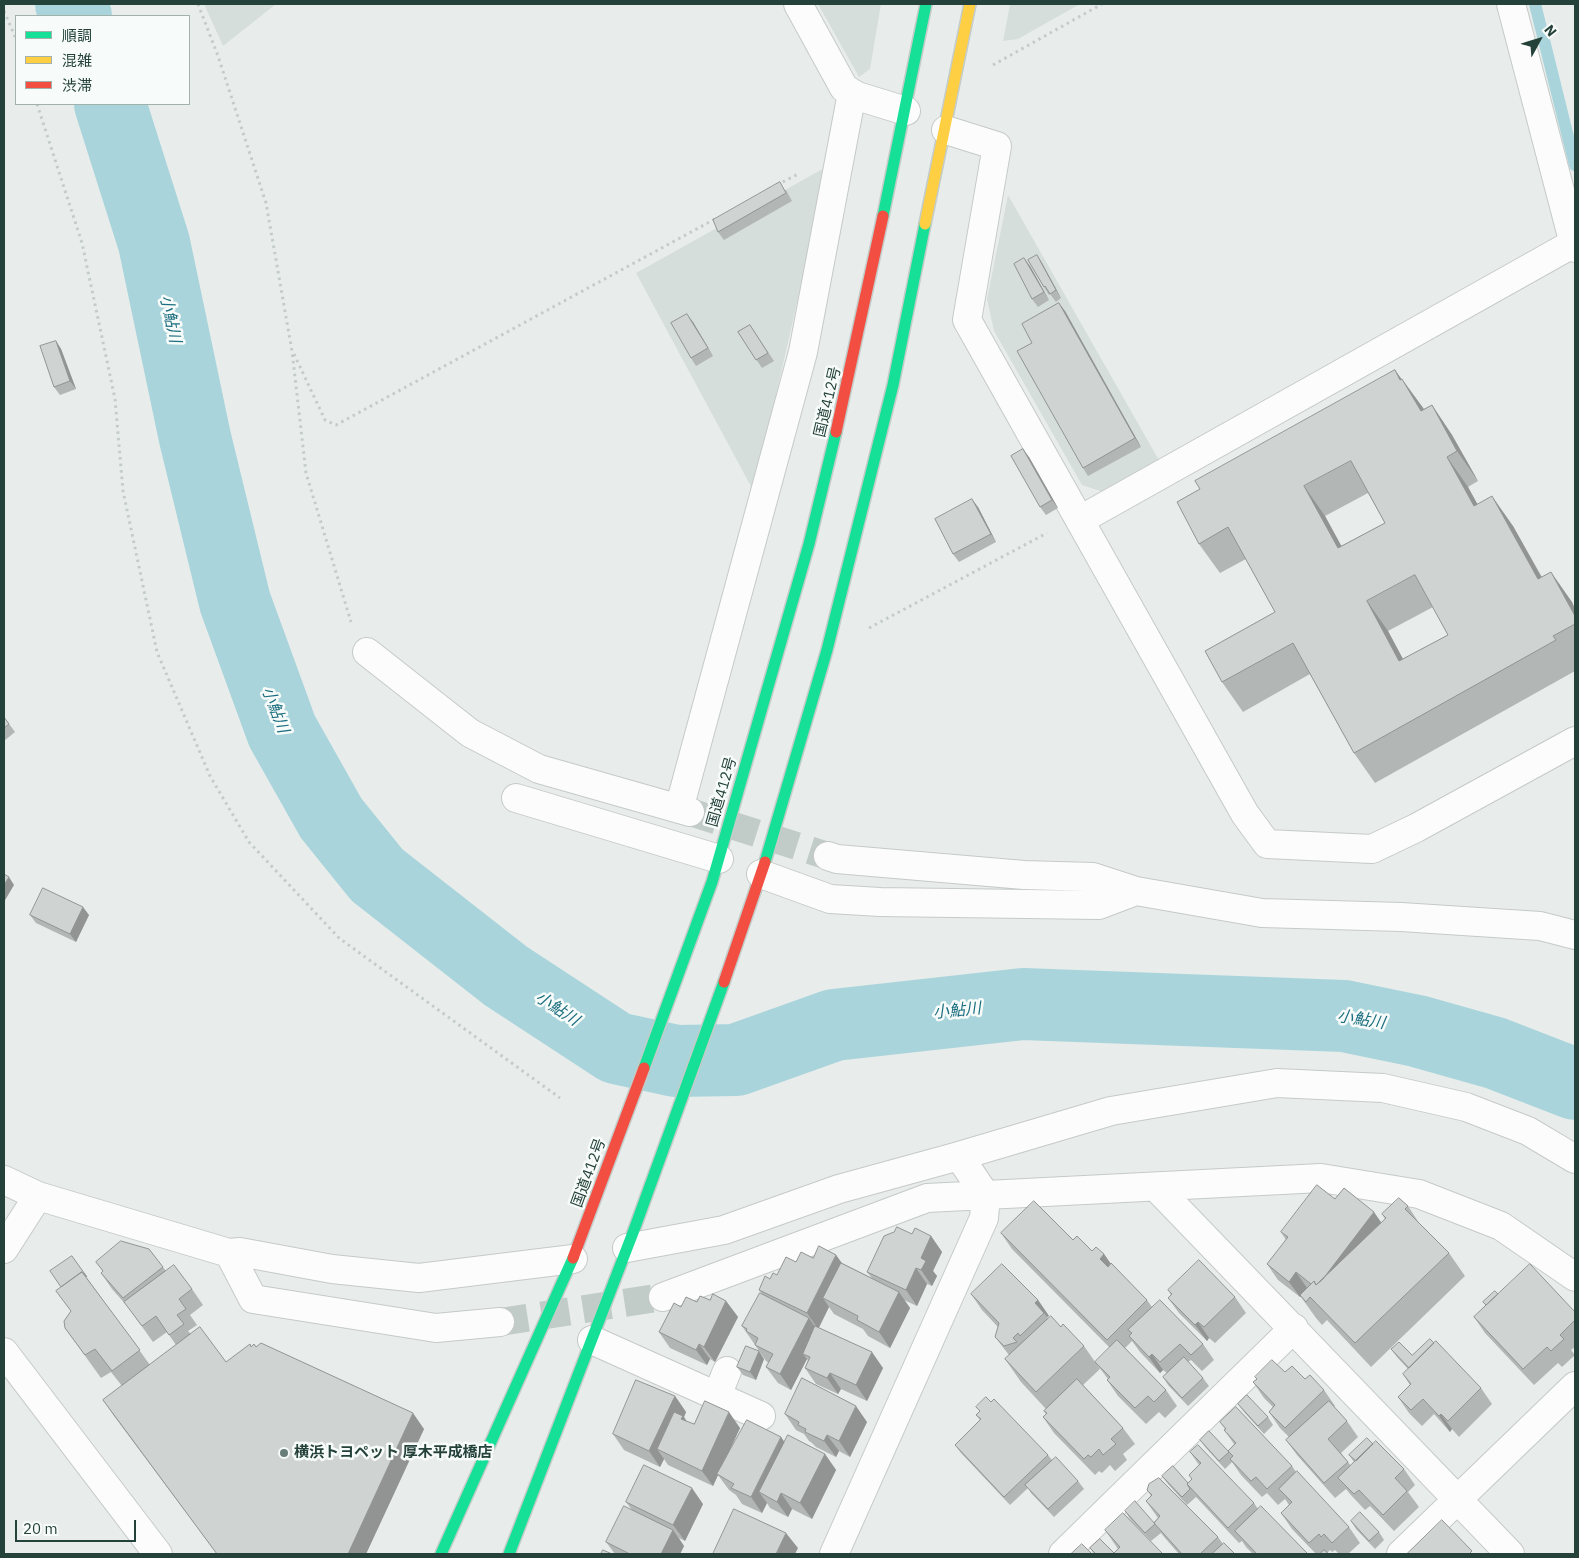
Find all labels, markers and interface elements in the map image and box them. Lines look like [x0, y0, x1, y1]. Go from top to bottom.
legend [15, 15, 190, 105]
north arrow [1514, 15, 1564, 65]
text: N [1540, 21, 1561, 40]
text: 順調 [62, 26, 92, 45]
text: 混雑 [62, 51, 92, 70]
text: 渋滞 [62, 76, 92, 95]
water label: 小鮎川 [156, 294, 184, 344]
street label: 国道412号 [811, 365, 845, 439]
water label: 小鮎川 [257, 684, 293, 736]
street label: 国道412号 [703, 755, 741, 829]
water label: 小鮎川 [532, 988, 582, 1030]
water label: 小鮎川 [932, 999, 982, 1023]
water label: 小鮎川 [1336, 1007, 1386, 1033]
street label: 国道412号 [568, 1136, 610, 1210]
place label: 横浜トヨペット 厚木平成橋店 [294, 1444, 493, 1462]
marker: 横浜トヨペット 厚木平成橋店 [278, 1447, 290, 1459]
scale bar [18, 1510, 139, 1542]
text: 20 m [23, 1519, 58, 1538]

